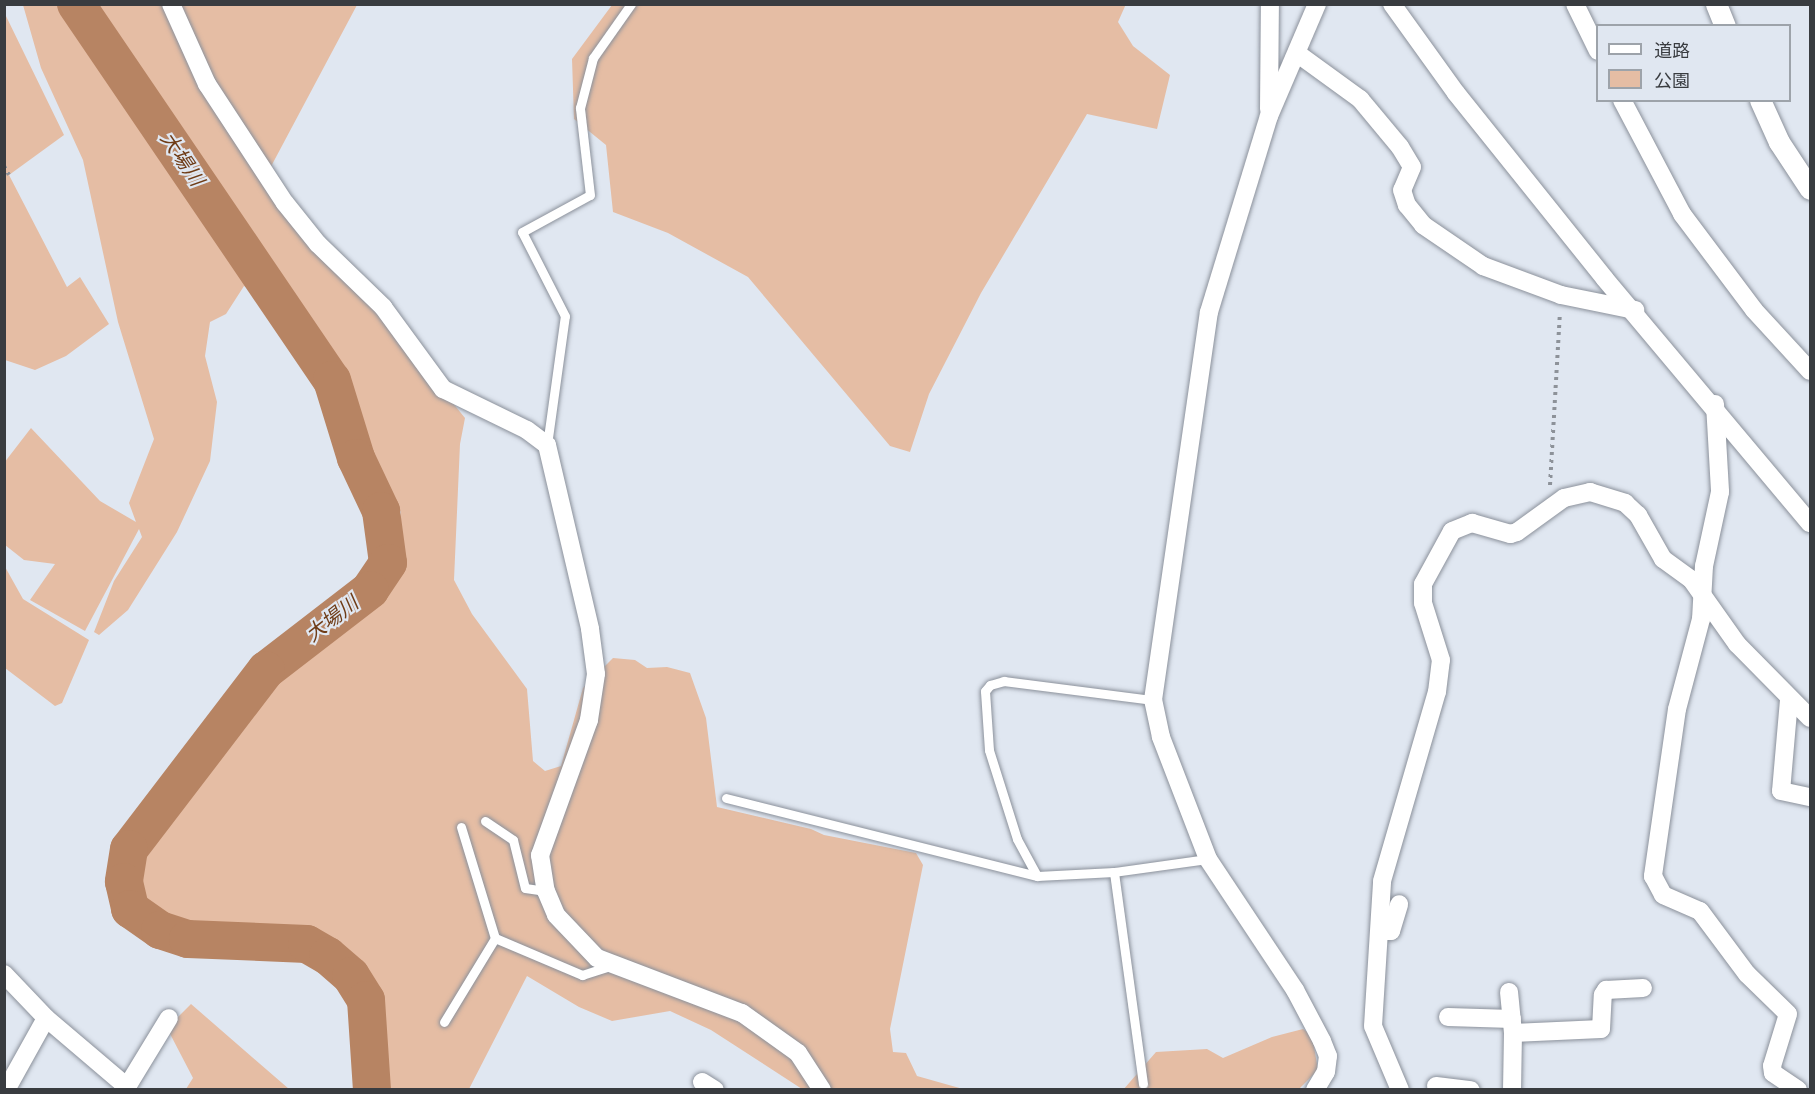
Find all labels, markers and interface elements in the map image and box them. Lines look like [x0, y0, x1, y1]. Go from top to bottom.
legend [1596, 24, 1791, 102]
text: 道路 [1654, 40, 1690, 61]
text: 公園 [1654, 70, 1690, 91]
water label: 大場川 [155, 127, 209, 191]
water label: 大場川 [301, 591, 363, 647]

